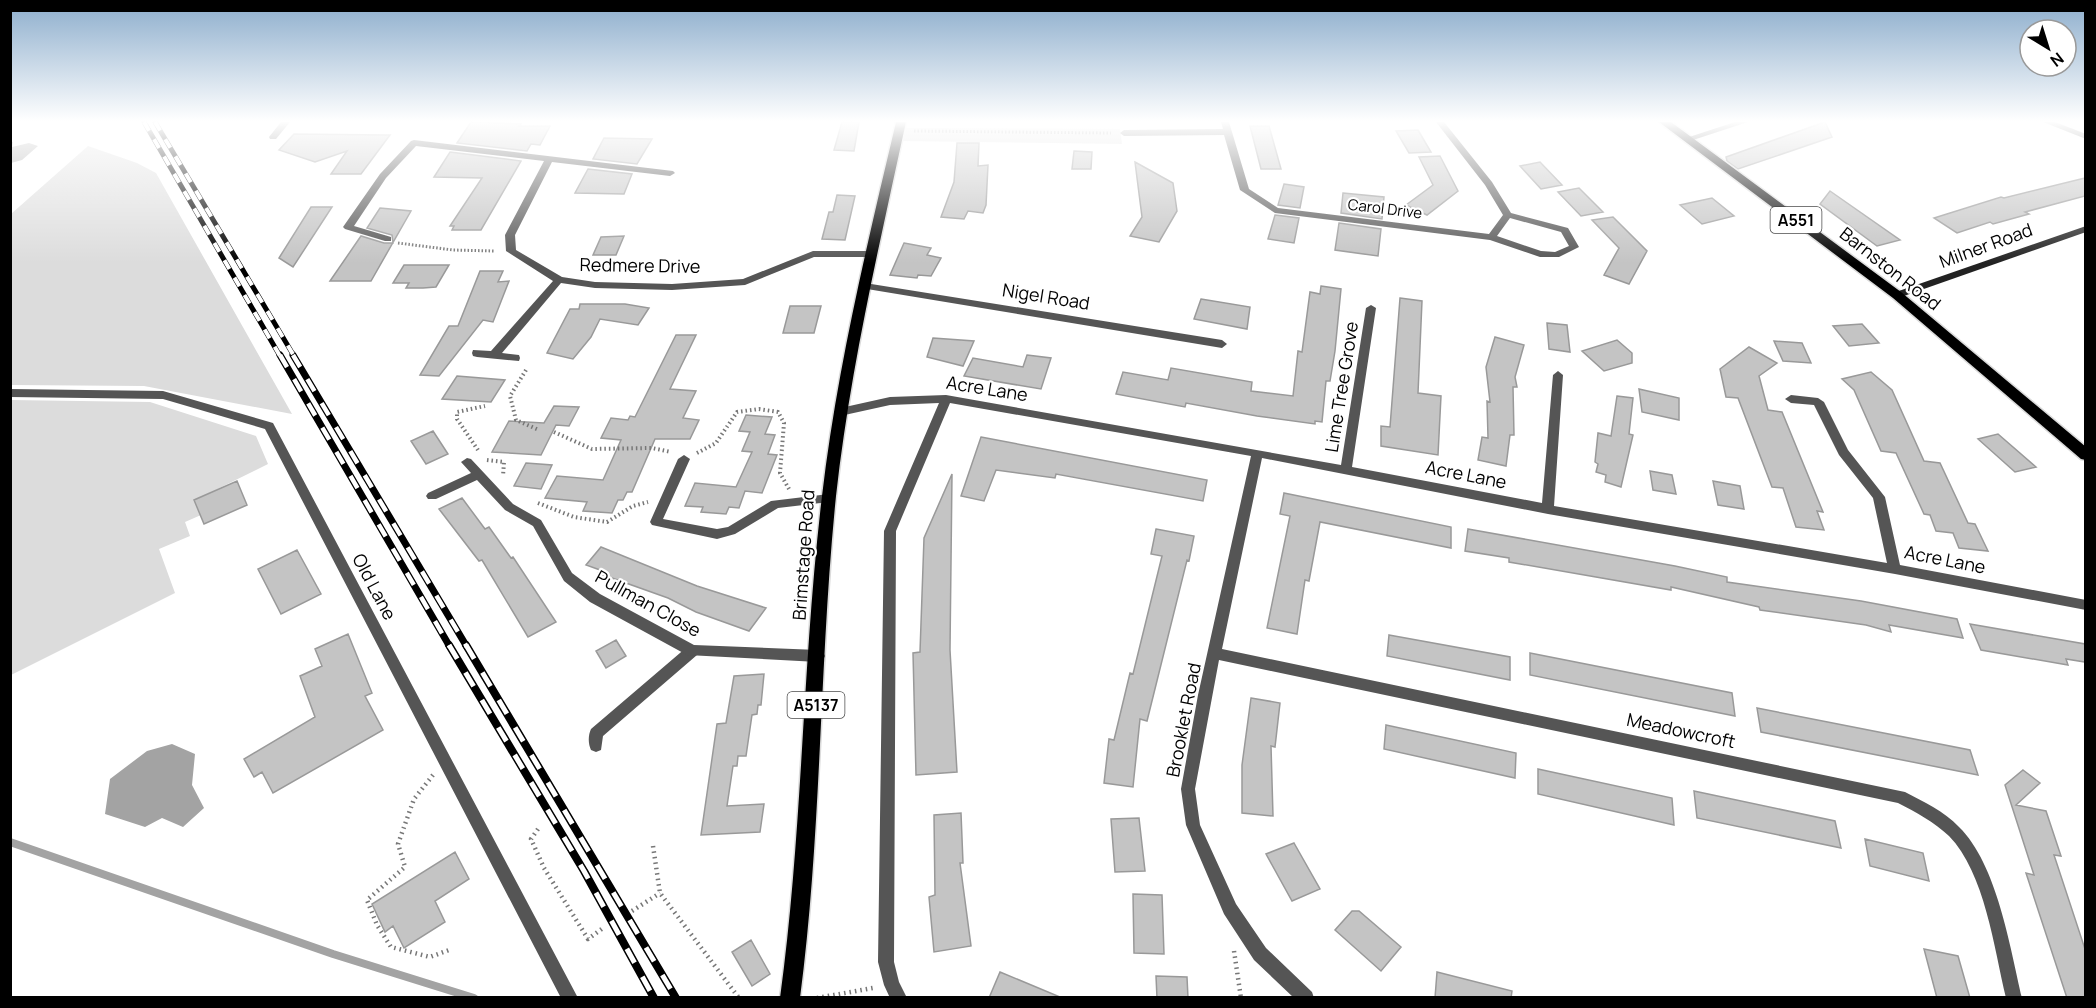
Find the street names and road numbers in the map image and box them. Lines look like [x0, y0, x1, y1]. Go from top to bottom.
street label: Carol Drive [1347, 194, 1424, 224]
road number: A551 [1770, 207, 1822, 233]
street label: Milner Road [1936, 217, 2036, 273]
street label: Barnston Road [1835, 221, 1946, 315]
street label: Redmere Drive [579, 252, 701, 278]
street label: Nigel Road [1001, 277, 1092, 315]
street label: Lime Tree Grove [1319, 320, 1363, 454]
street label: Acre Lane [945, 370, 1030, 406]
street label: Acre Lane [1424, 454, 1509, 494]
street label: Brimstage Road [786, 489, 820, 621]
street label: Acre Lane [1903, 539, 1988, 579]
street label: Old Lane [347, 549, 402, 624]
street label: Pullman Close [591, 564, 706, 642]
street label: Brooklet Road [1160, 661, 1206, 779]
road number: A5137 [788, 692, 844, 718]
street label: Meadowcroft [1625, 707, 1738, 753]

